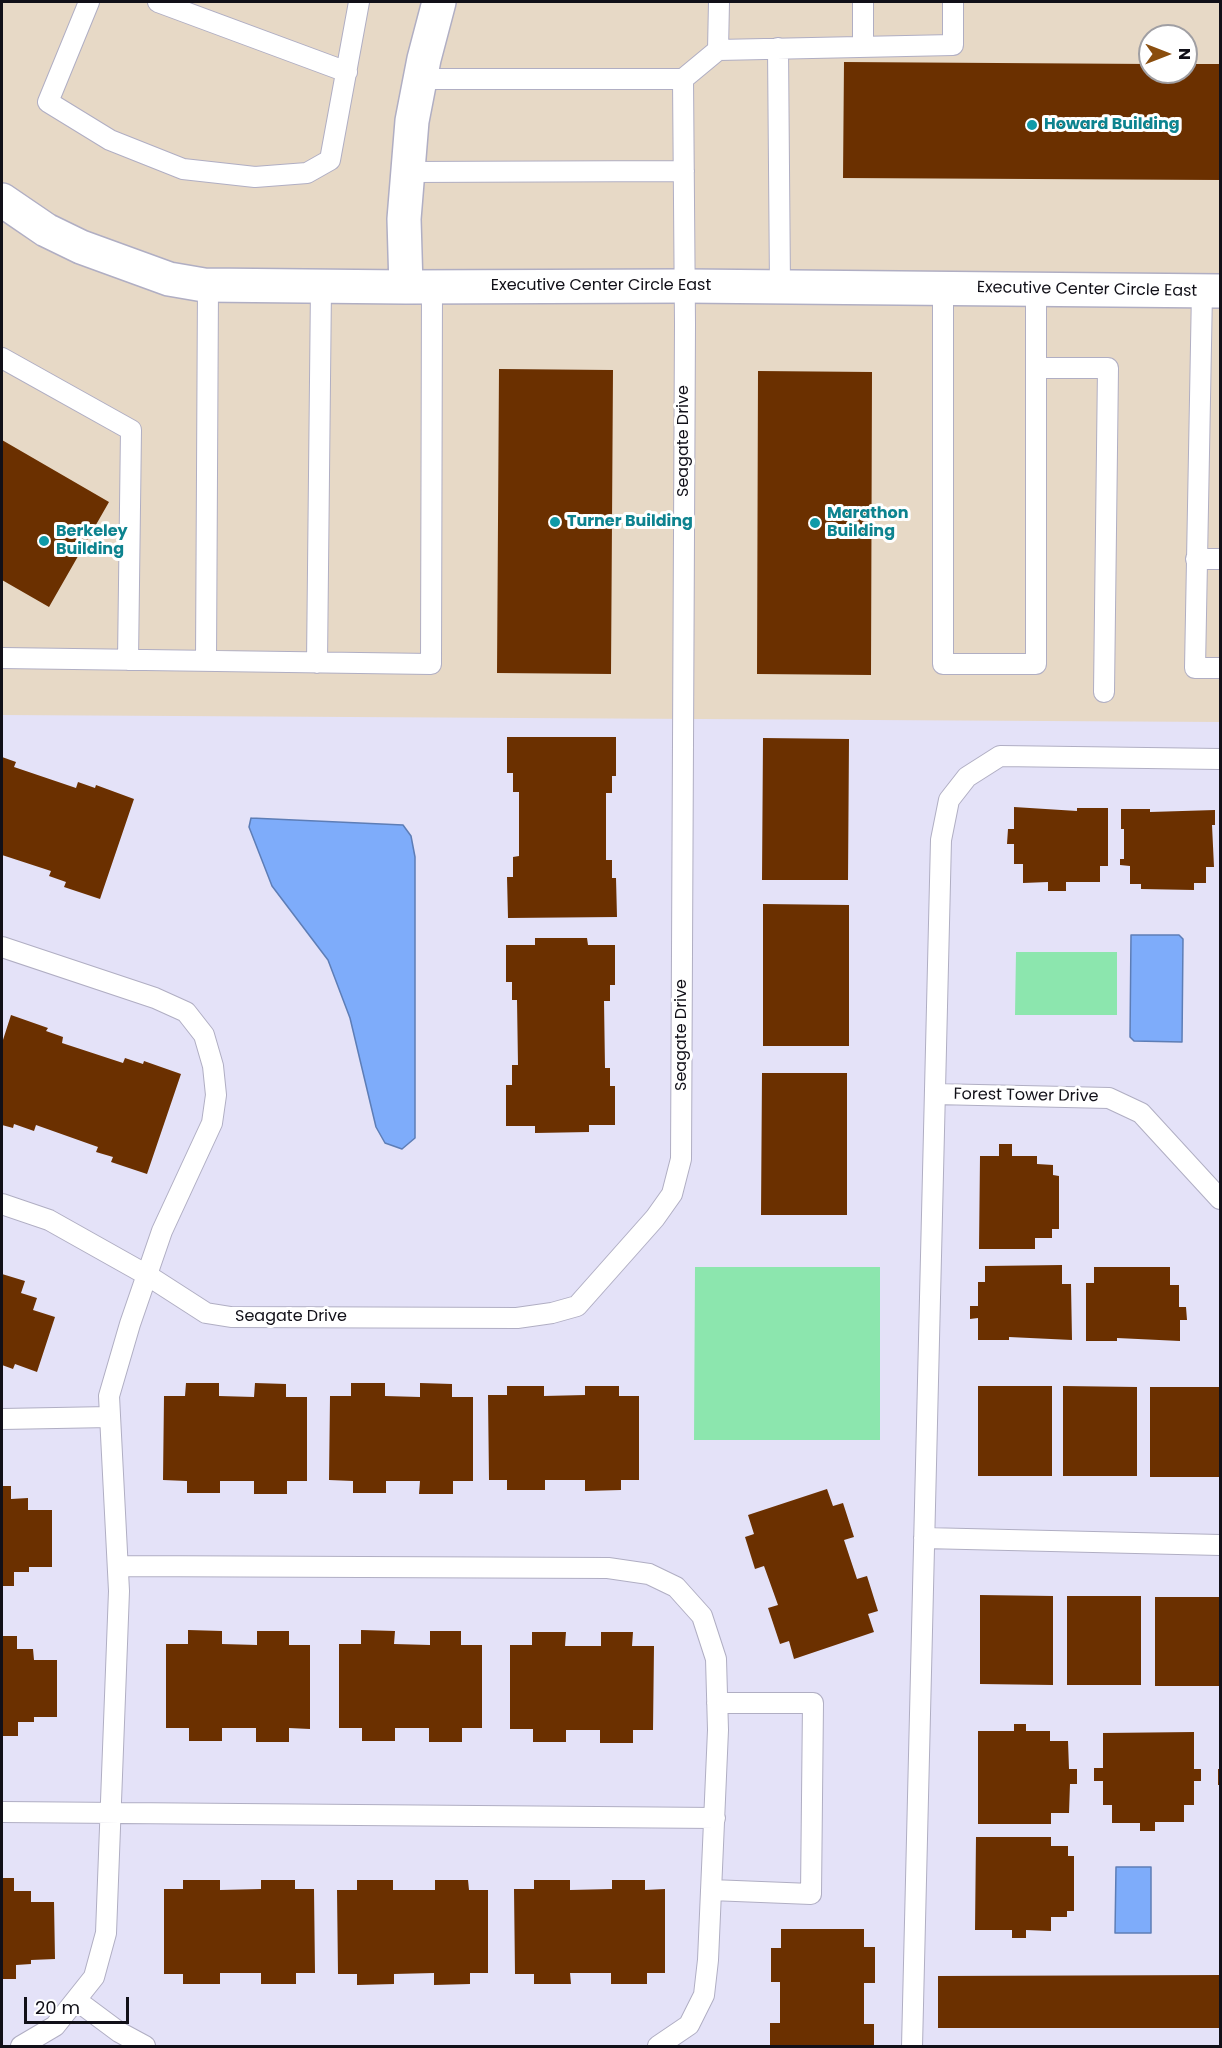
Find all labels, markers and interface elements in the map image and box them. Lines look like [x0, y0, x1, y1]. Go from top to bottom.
north arrow [1138, 24, 1198, 84]
text: N [1173, 48, 1196, 60]
place label: Howard Building [1044, 115, 1180, 135]
marker: Howard Building [1025, 118, 1039, 132]
street label: Executive Center Circle East [491, 276, 711, 296]
street label: Executive Center Circle East [977, 278, 1197, 302]
street label: Seagate Drive [674, 385, 694, 497]
place label: Marathon Building [827, 504, 909, 542]
place label: Turner Building [567, 512, 693, 532]
marker: Turner Building [548, 515, 562, 529]
marker: Marathon Building [808, 516, 822, 530]
place label: Berkeley Building [56, 522, 128, 560]
marker: Berkeley Building [37, 534, 51, 548]
street label: Seagate Drive [672, 979, 692, 1091]
street label: Forest Tower Drive [953, 1085, 1099, 1107]
street label: Seagate Drive [235, 1307, 347, 1327]
scale bar [27, 1985, 132, 2023]
text: 20 m [35, 1995, 80, 2020]

